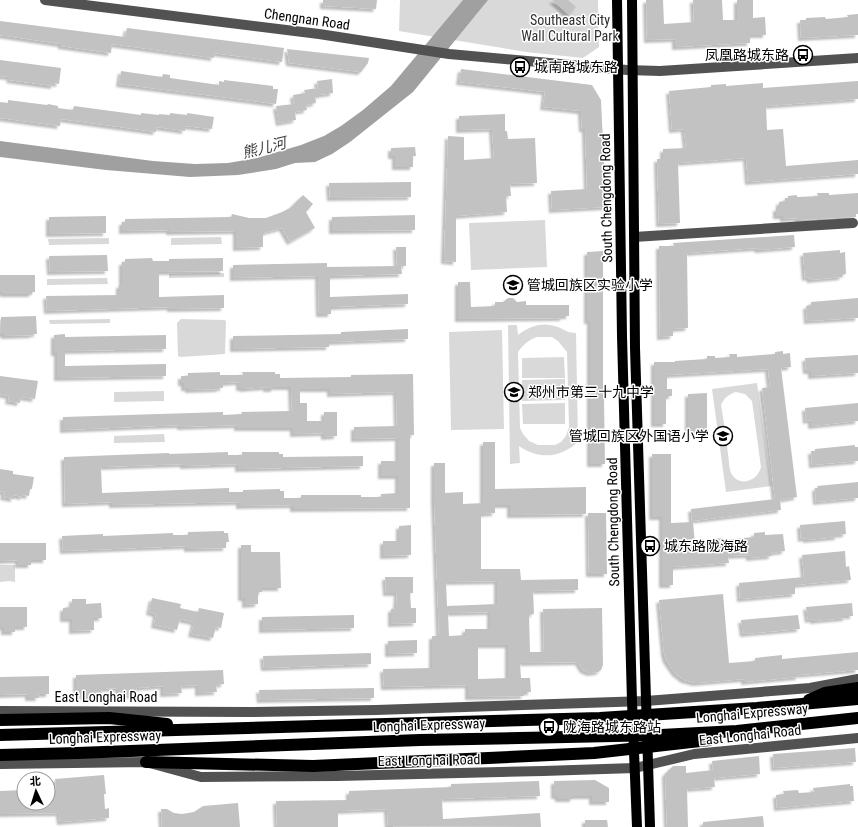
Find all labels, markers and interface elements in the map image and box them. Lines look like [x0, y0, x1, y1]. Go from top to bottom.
street label: Chengnan Road [263, 5, 351, 33]
park label: Southeast City Wall Cultural Park [521, 12, 620, 44]
bus stop icon: 凤凰路城东路 [792, 44, 814, 66]
place label: 凤凰路城东路 [705, 47, 789, 63]
bus stop icon: 城南路城东路 [509, 56, 531, 78]
place label: 城南路城东路 [534, 59, 618, 75]
water label: 熊儿河 [240, 133, 291, 162]
street label: South Chengdong Road [597, 133, 615, 263]
school or university icon: 管城回族区实验小学 [502, 274, 524, 296]
place label: 管城回族区实验小学 [527, 277, 653, 293]
school or university icon: 郑州市第三十九中学 [503, 381, 525, 403]
place label: 郑州市第三十九中学 [528, 384, 654, 400]
school or university icon: 管城回族区外国语小学 [712, 425, 734, 447]
place label: 管城回族区外国语小学 [569, 428, 709, 444]
street label: South Chengdong Road [604, 457, 622, 587]
bus stop icon: 城东路陇海路 [639, 535, 661, 557]
place label: 城东路陇海路 [664, 538, 748, 554]
street label: East Longhai Road [55, 689, 157, 705]
street label: Longhai Expressway [695, 700, 809, 726]
street label: Longhai Expressway [373, 715, 486, 735]
bus stop icon: 陇海路城东路站 [538, 716, 560, 738]
place label: 陇海路城东路站 [563, 719, 661, 735]
street label: East Longhai Road [698, 722, 802, 748]
street label: Longhai Expressway [49, 727, 162, 747]
street label: East Longhai Road [377, 751, 481, 769]
north arrow [16, 771, 56, 811]
text: 北 [29, 775, 41, 788]

